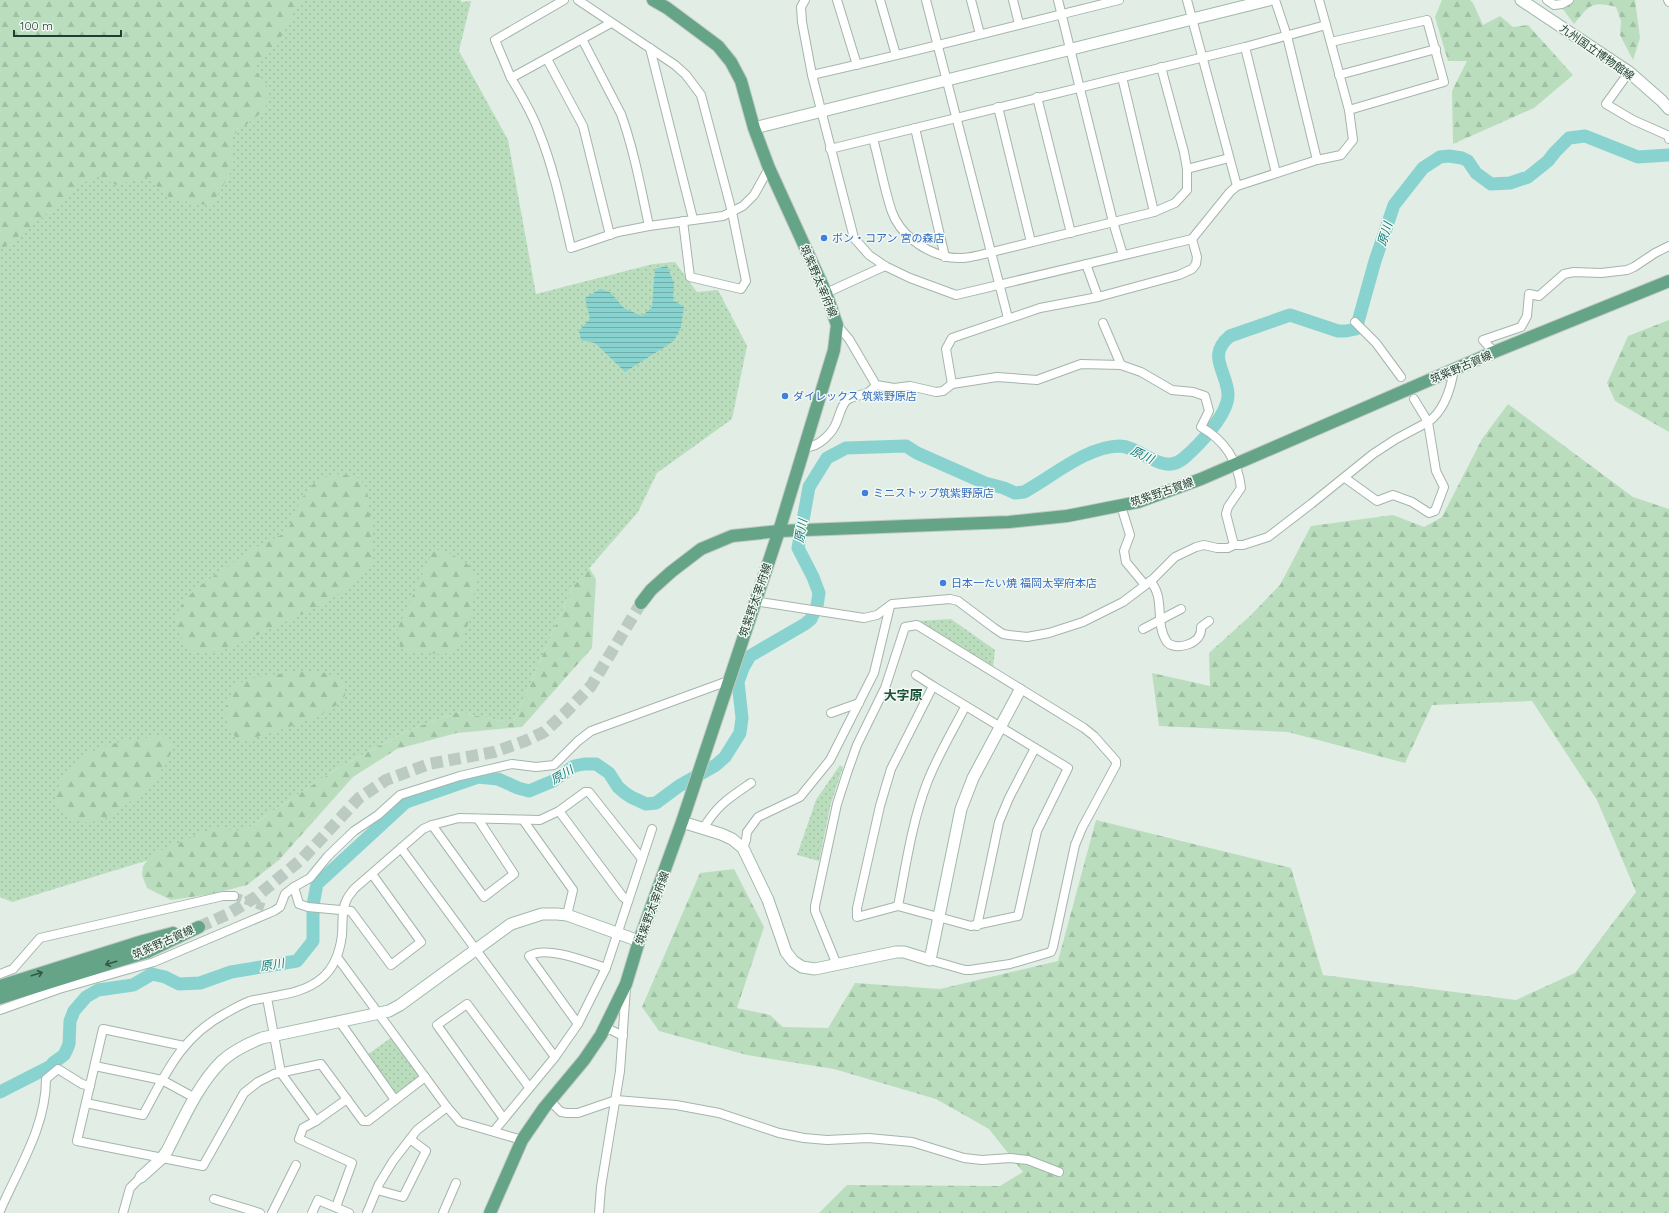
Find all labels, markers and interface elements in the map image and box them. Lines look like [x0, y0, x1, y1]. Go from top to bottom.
scale bar [14, 12, 121, 38]
text: 100 m [20, 18, 53, 33]
street label: 九州国立博物館線 [1557, 21, 1637, 83]
water label: 原川 [1374, 218, 1396, 248]
place label: ボン・コアン 宮の森店 [832, 231, 945, 245]
marker: ボン・コアン 宮の森店 [819, 233, 829, 243]
street label: 筑紫野太宰府線 [798, 243, 840, 319]
street label: 筑紫野古賀線 [1428, 348, 1494, 386]
place label: ダイレックス 筑紫野原店 [793, 389, 917, 403]
marker: ダイレックス 筑紫野原店 [780, 391, 790, 401]
water label: 原川 [1128, 443, 1158, 467]
street label: 筑紫野古賀線 [1129, 475, 1195, 509]
place label: ミニストップ筑紫野原店 [873, 486, 994, 500]
marker: ミニストップ筑紫野原店 [860, 488, 870, 498]
water label: 原川 [791, 516, 810, 544]
street label: 筑紫野太宰府線 [736, 561, 774, 639]
place label: 日本一たい焼 福岡太宰府本店 [951, 576, 1097, 590]
marker: 日本一たい焼 福岡太宰府本店 [938, 578, 948, 588]
district label: 大字原 [883, 687, 923, 703]
water label: 原川 [548, 761, 578, 787]
street label: 筑紫野太宰府線 [632, 869, 672, 947]
street label: 筑紫野古賀線 [130, 922, 196, 962]
water label: 原川 [259, 955, 287, 974]
one-way arrow [105, 960, 118, 967]
one-way arrow [31, 970, 44, 977]

